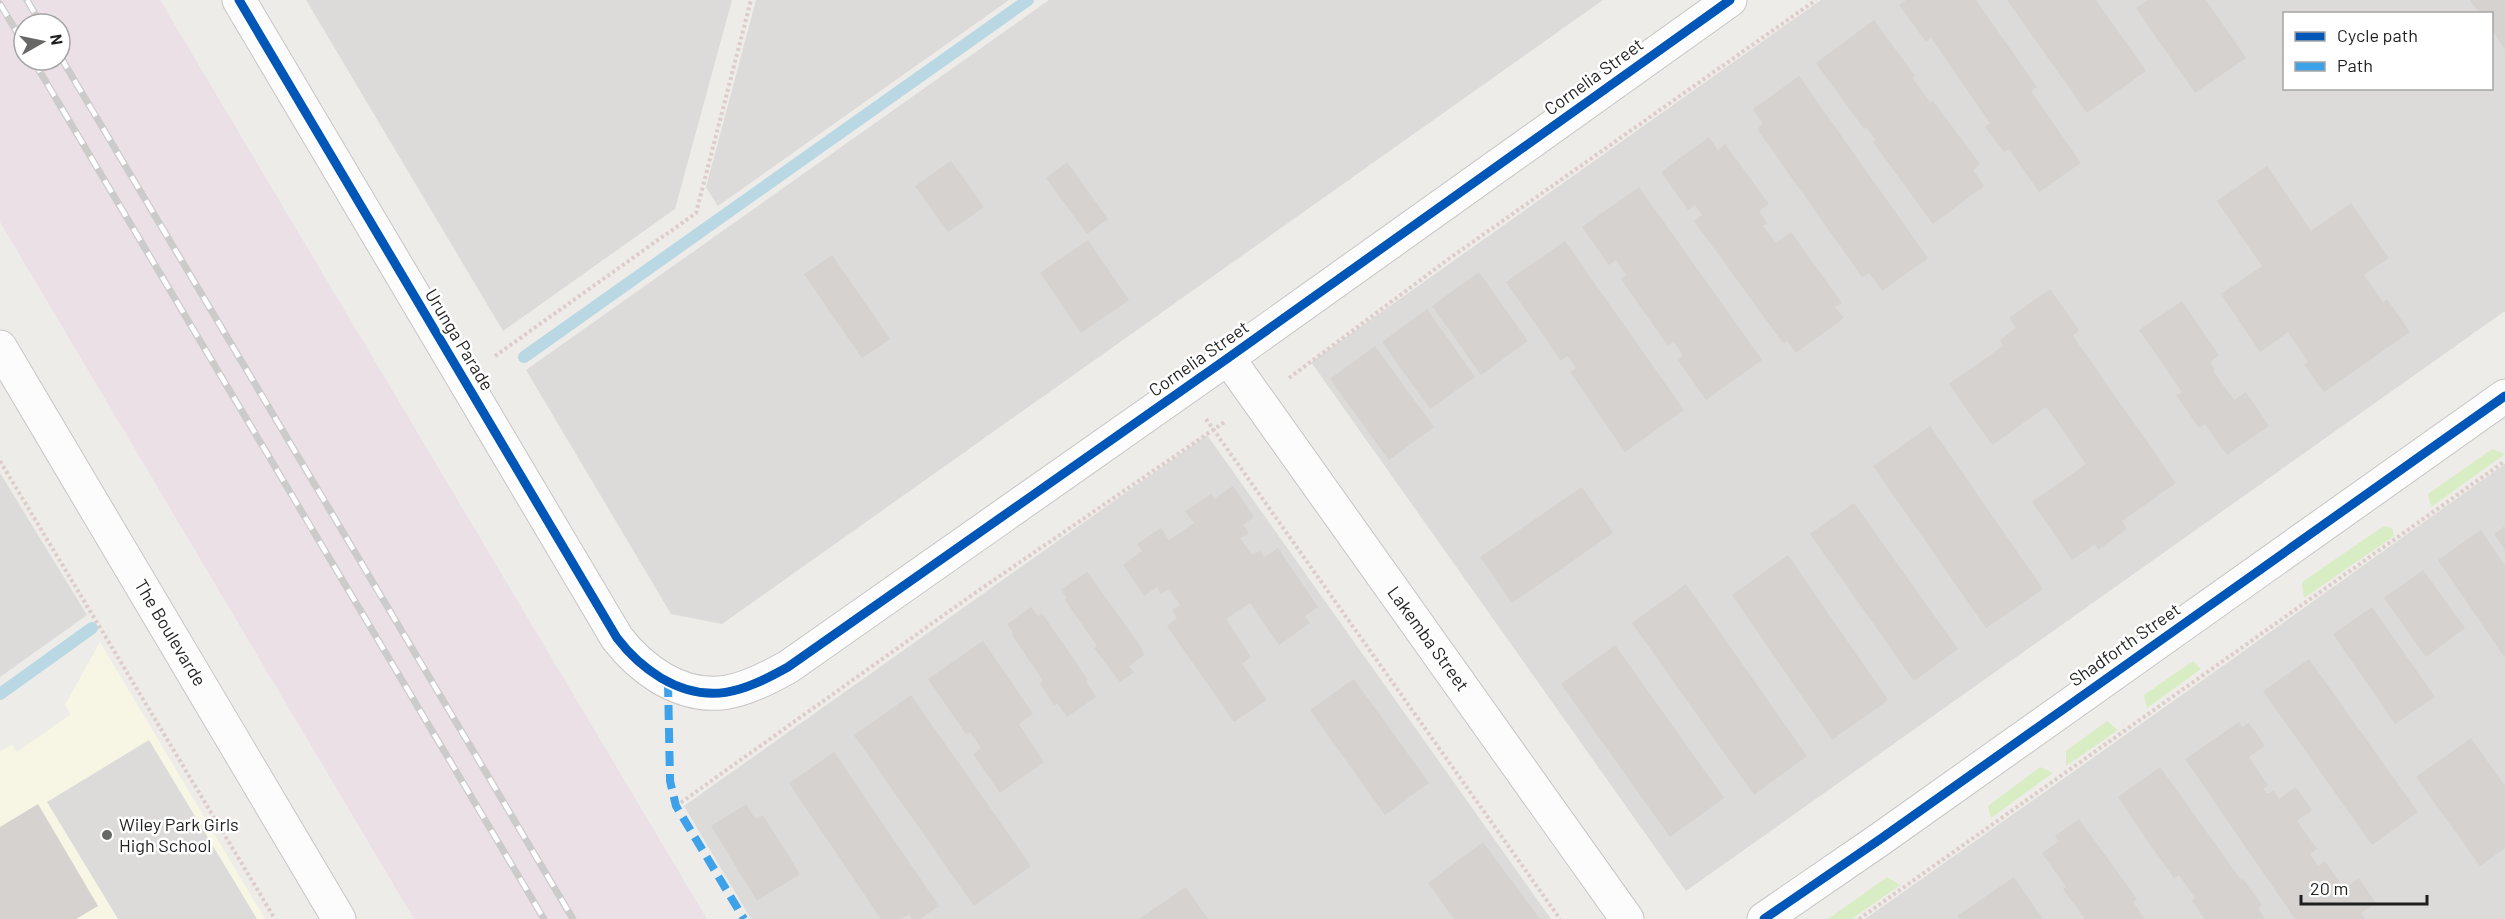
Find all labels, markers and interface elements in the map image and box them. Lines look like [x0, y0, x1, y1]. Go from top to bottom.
north arrow [12, 12, 72, 72]
legend [2283, 12, 2493, 90]
text: Cycle path [2337, 24, 2418, 46]
text: N [47, 33, 68, 46]
street label: Cornelia Street [1540, 33, 1647, 120]
text: Path [2337, 54, 2373, 76]
street label: Urunga Parade [421, 285, 499, 394]
street label: Cornelia Street [1144, 316, 1253, 401]
street label: The Boulevarde [130, 575, 211, 690]
street label: Lakemba Street [1383, 582, 1474, 695]
street label: Shadforth Street [2065, 598, 2184, 691]
place label: Wiley Park Girls High School [119, 813, 239, 856]
marker: Wiley Park Girls High School [100, 828, 114, 842]
scale bar [2301, 868, 2427, 906]
text: 20 m [2310, 877, 2348, 899]

